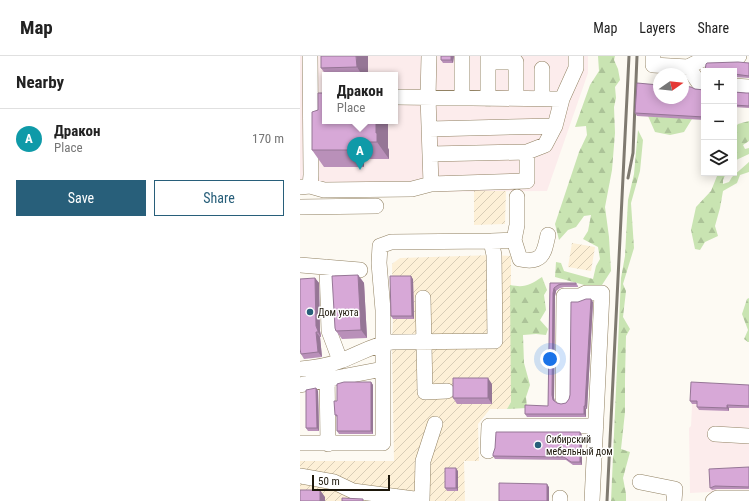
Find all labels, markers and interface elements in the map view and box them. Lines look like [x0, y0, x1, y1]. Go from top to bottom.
text: Map [20, 16, 53, 39]
text: Map [593, 20, 617, 36]
text: Layers [639, 20, 676, 36]
text: Share [698, 20, 729, 36]
north arrow [653, 68, 689, 104]
map controls [701, 68, 737, 176]
button: + [701, 68, 737, 104]
text: Nearby [16, 72, 64, 92]
popup [322, 72, 398, 124]
text: Дракон [337, 82, 383, 100]
text: Place [337, 100, 365, 115]
button: − [701, 104, 737, 140]
text: Дракон [54, 122, 100, 140]
text: A [25, 131, 33, 146]
text: 170 m [252, 131, 284, 146]
pin: A [347, 137, 373, 170]
text: Place [54, 140, 83, 155]
button: layers [701, 140, 737, 176]
button: Save [16, 180, 146, 216]
button: Share [154, 180, 284, 216]
marker: Дом уюта [305, 307, 315, 317]
place label: Дом уюта [318, 307, 359, 318]
your location [540, 349, 560, 369]
place label: Сибирский мебельный дом [546, 434, 613, 457]
marker: Сибирский мебельный дом [533, 440, 543, 450]
scale bar [312, 473, 390, 492]
text: 50 m [318, 475, 340, 488]

